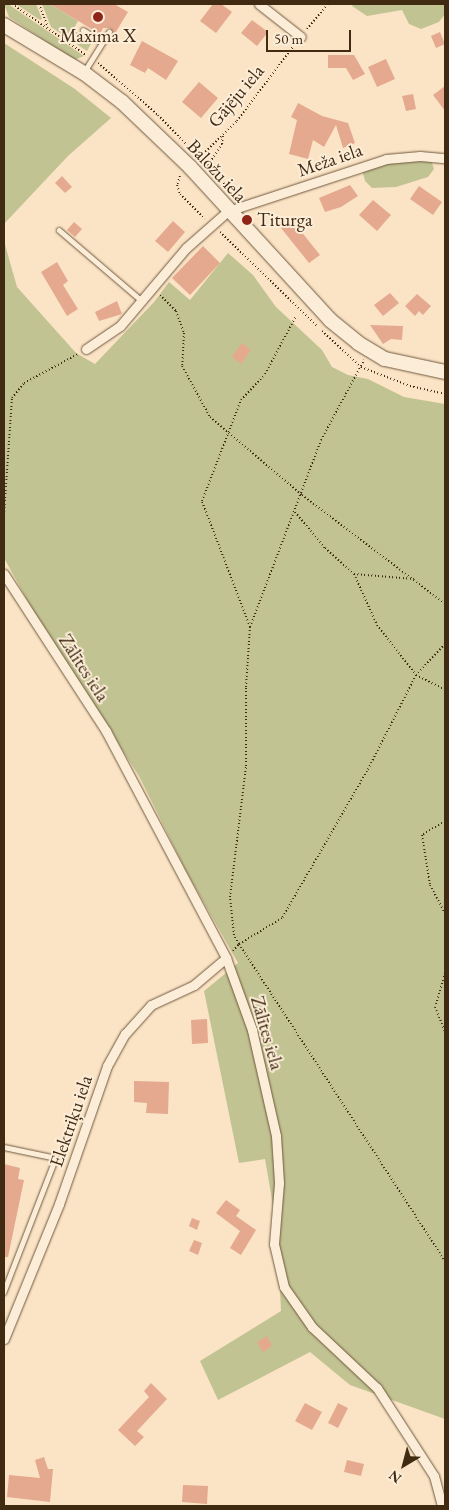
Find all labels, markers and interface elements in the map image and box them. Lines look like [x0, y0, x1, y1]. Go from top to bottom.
marker: Maxima X [92, 11, 104, 23]
scale bar [269, 20, 354, 52]
place label: Maxima X [60, 25, 136, 47]
text: 50 m [274, 29, 303, 48]
street label: Gājēju iela [203, 60, 269, 132]
street label: Baložu iela [182, 135, 252, 207]
street label: Meža iela [295, 138, 365, 182]
place label: Titurga [257, 209, 313, 231]
marker: Titurga [241, 214, 253, 226]
street label: Zālītes iela [54, 630, 114, 706]
street label: Zālītes iela [246, 993, 288, 1073]
street label: Elektriķu iela [45, 1072, 97, 1170]
north arrow [379, 1440, 429, 1490]
text: N [385, 1466, 405, 1488]

